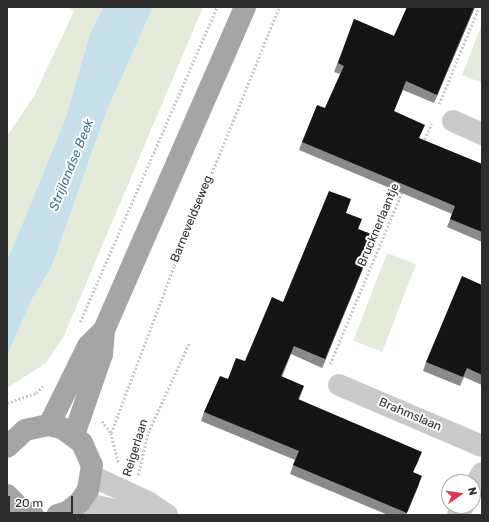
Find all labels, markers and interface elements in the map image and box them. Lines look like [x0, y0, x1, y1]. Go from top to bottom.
water label: Strijlandse Beek [46, 117, 98, 213]
street label: Barneveldseweg [168, 174, 216, 264]
street label: Brucknerlaantje [355, 181, 403, 269]
street label: Brahmslaan [377, 395, 443, 435]
street label: Reigerlaan [120, 418, 152, 478]
north arrow [441, 474, 481, 514]
text: N [465, 486, 479, 497]
scale bar [10, 488, 75, 514]
text: 20 m [15, 496, 43, 510]

